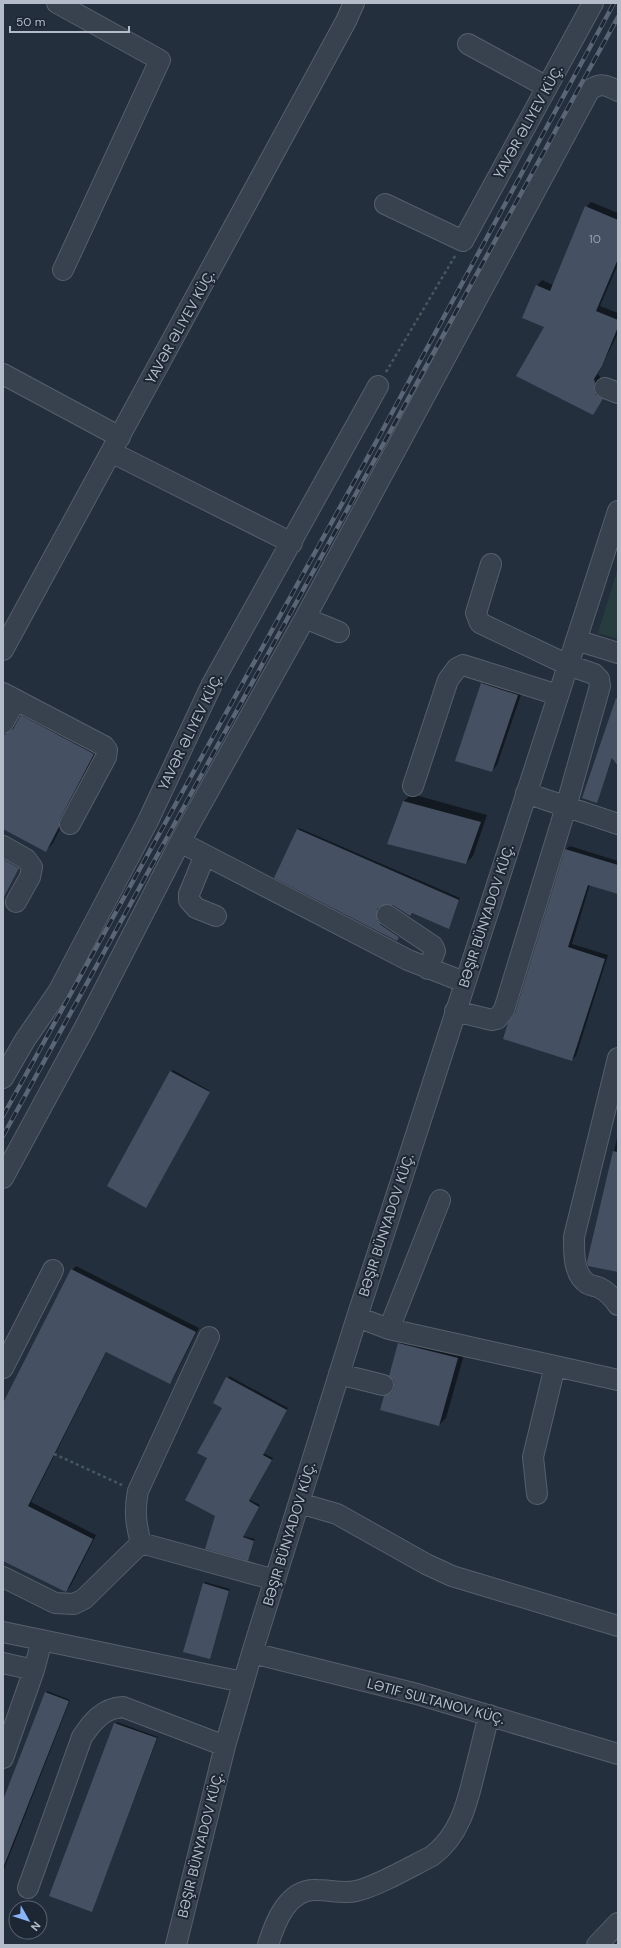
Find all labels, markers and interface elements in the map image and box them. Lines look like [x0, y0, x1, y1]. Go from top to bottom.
scale bar [10, 8, 129, 34]
text: 50 m [16, 14, 45, 30]
street label: YAVƏR ƏLIYEV KÜÇ. [489, 62, 567, 182]
house number: 10 [589, 231, 601, 247]
street label: YAVƏR ƏLIYEV KÜÇ. [141, 267, 219, 387]
street label: YAVƏR ƏLIYEV KÜÇ. [154, 671, 226, 793]
street label: BƏŞIR BÜNYADOV KÜÇ. [454, 842, 518, 990]
street label: BƏŞIR BÜNYADOV KÜÇ. [354, 1151, 418, 1299]
street label: BƏŞIR BÜNYADOV KÜÇ. [259, 1460, 319, 1608]
street label: LƏTIF SULTANOV KÜÇ. [365, 1674, 507, 1728]
street label: BƏŞIR BÜNYADOV KÜÇ. [173, 1770, 227, 1920]
north arrow [8, 1900, 48, 1940]
text: N [28, 1919, 44, 1934]

